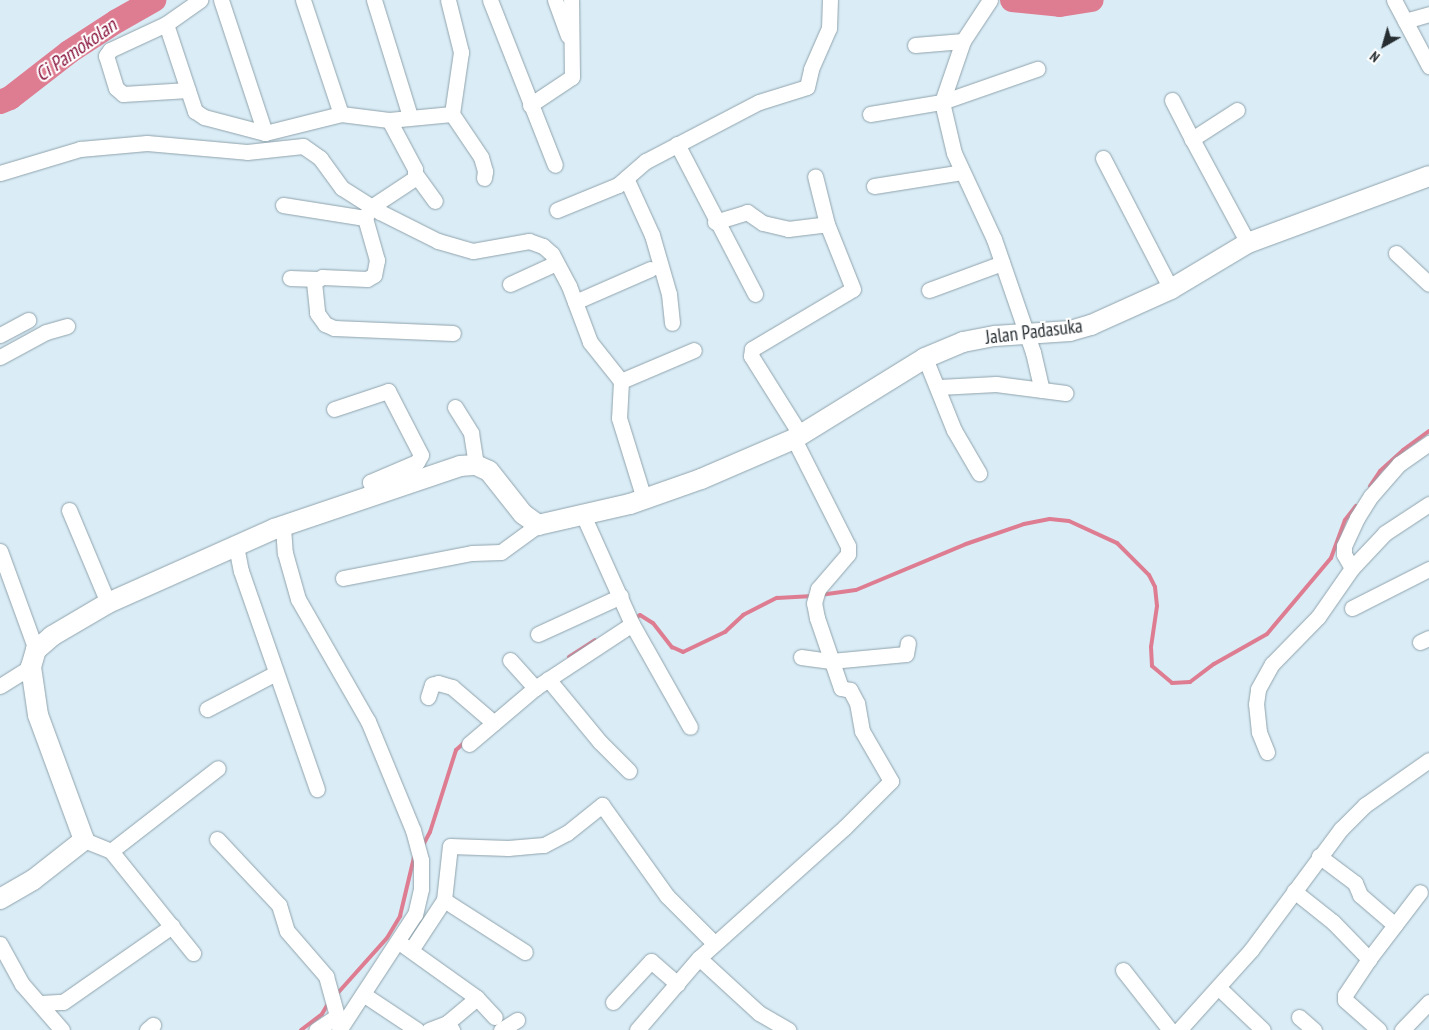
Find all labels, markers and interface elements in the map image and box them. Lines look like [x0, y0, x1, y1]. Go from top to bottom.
water label: Ci Pamokolan [31, 13, 121, 87]
north arrow [1359, 20, 1409, 70]
text: N [1366, 47, 1383, 66]
street label: Jalan Padasuka [984, 315, 1084, 349]

